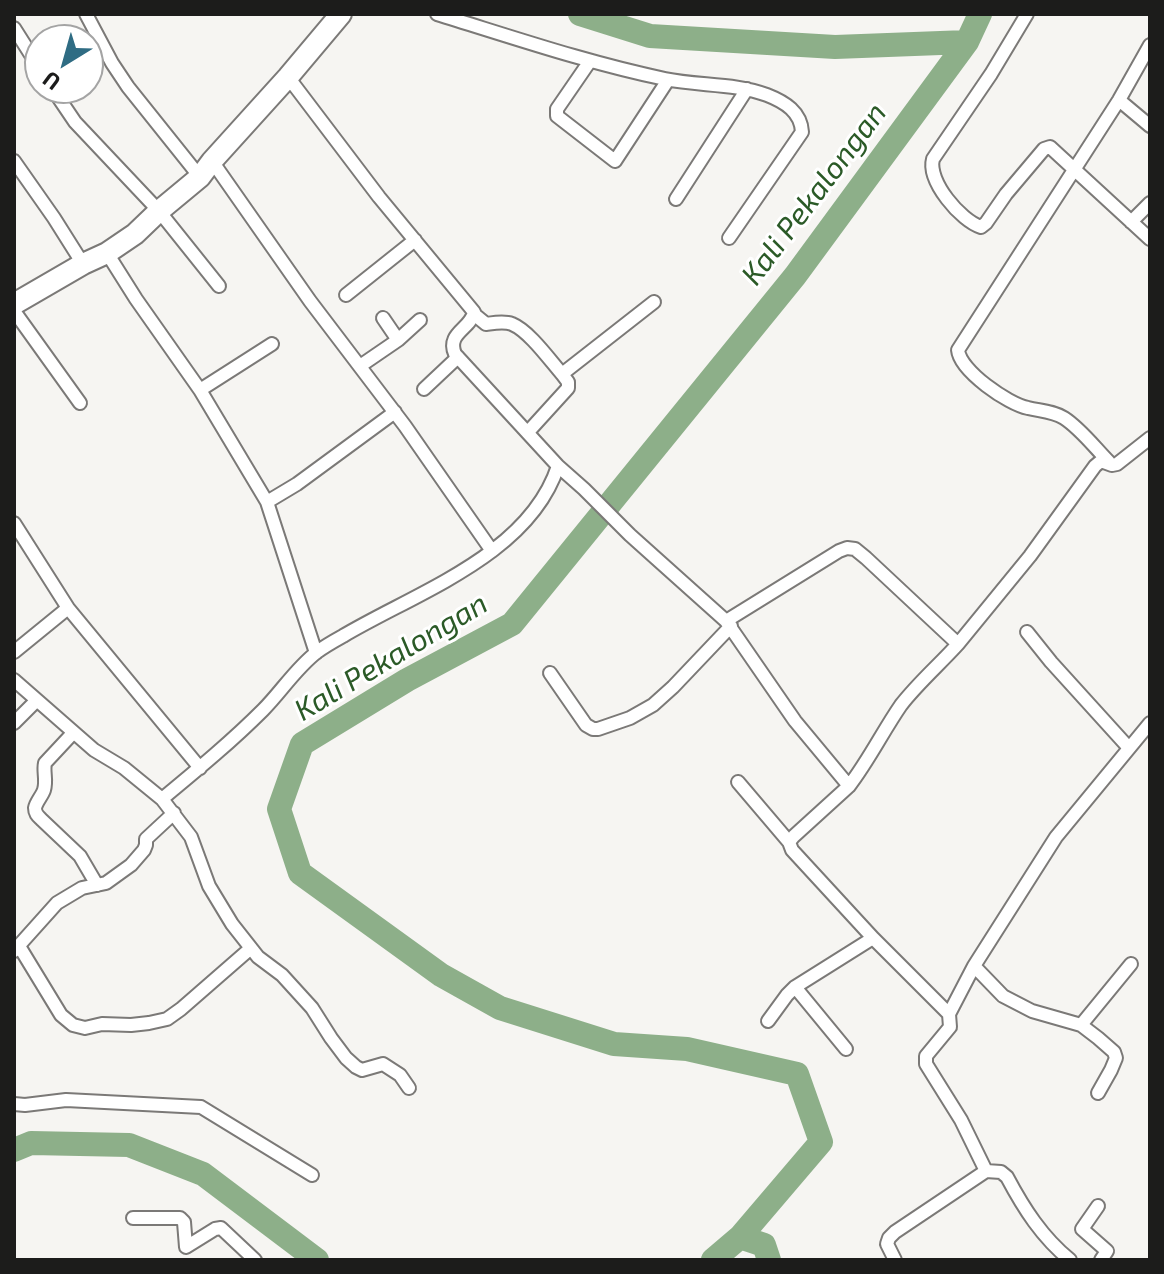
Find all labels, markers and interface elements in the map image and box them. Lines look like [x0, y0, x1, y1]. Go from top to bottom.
north arrow [24, 24, 104, 104]
text: U [37, 67, 65, 96]
water label: Kali Pekalongan [734, 96, 894, 292]
water label: Kali Pekalongan [288, 585, 494, 729]

